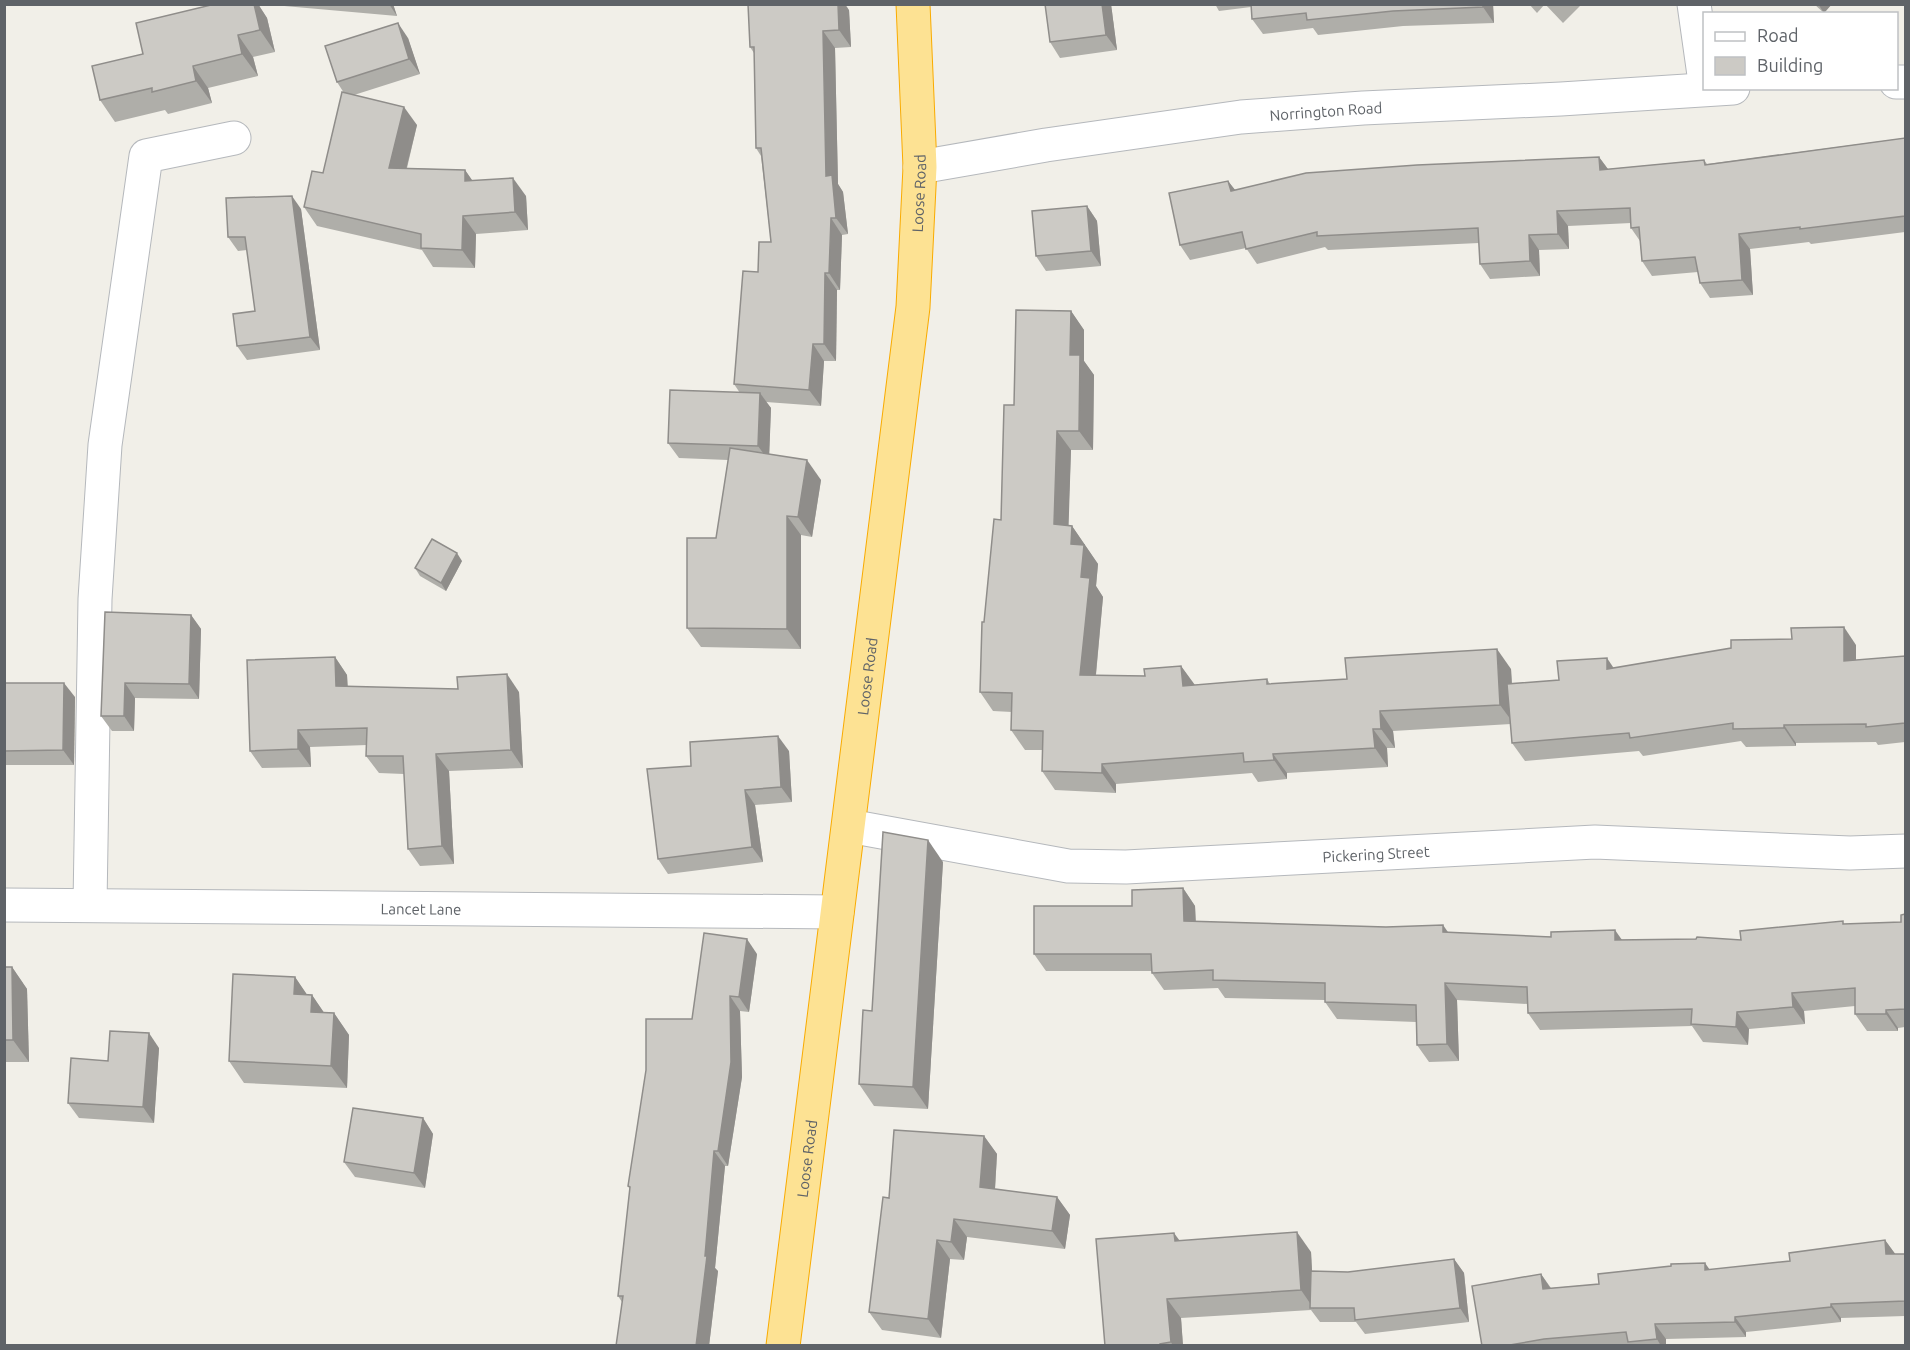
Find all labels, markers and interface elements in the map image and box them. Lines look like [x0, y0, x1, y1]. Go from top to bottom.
legend [1703, 12, 1898, 90]
text: Road [1757, 25, 1799, 45]
text: Building [1757, 55, 1823, 75]
street label: Norrington Road [1269, 99, 1383, 123]
street label: Loose Road [908, 154, 929, 233]
street label: Loose Road [854, 636, 880, 716]
street label: Pickering Street [1322, 842, 1430, 865]
street label: Lancet Lane [381, 900, 461, 917]
street label: Loose Road [793, 1119, 820, 1198]

